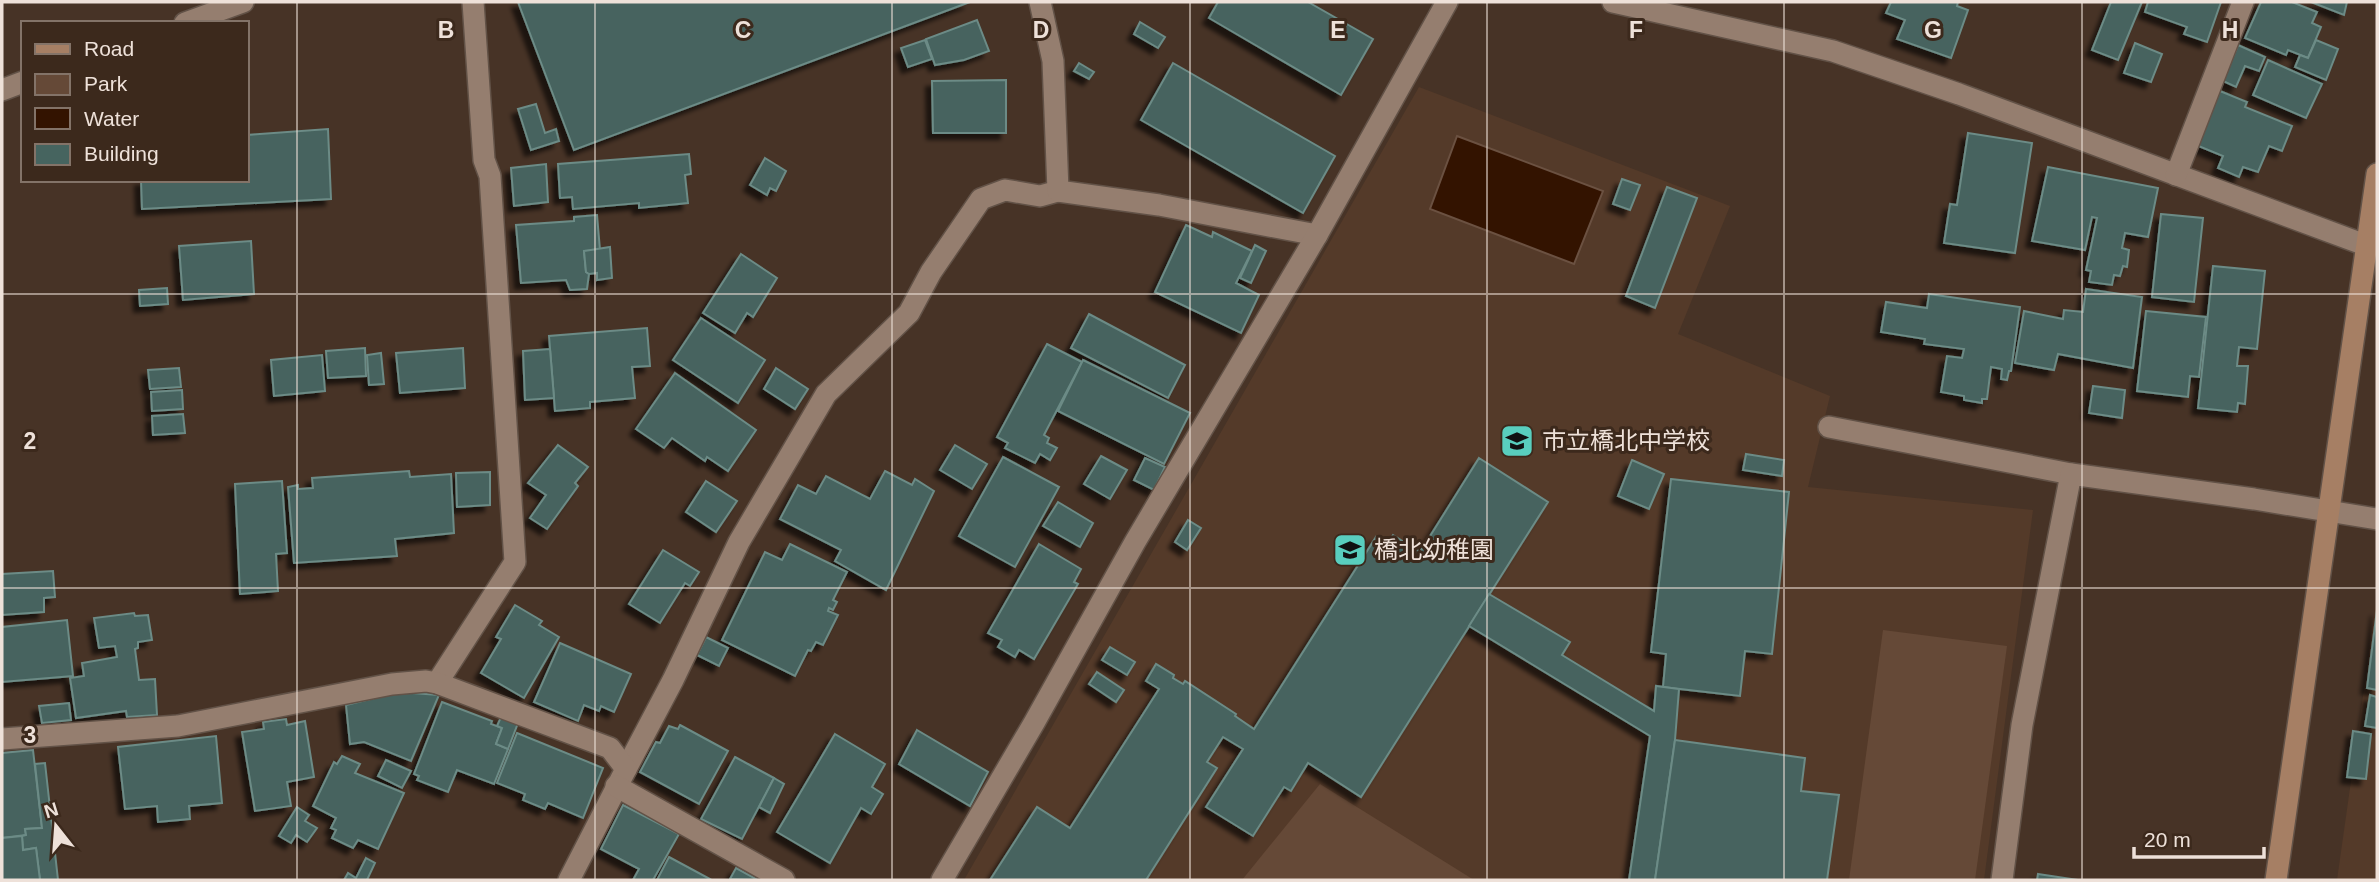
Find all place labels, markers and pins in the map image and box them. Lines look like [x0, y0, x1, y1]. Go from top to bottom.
school or university icon: 市立橋北中学校 [1498, 422, 1536, 460]
place label: 市立橋北中学校 [1542, 427, 1710, 454]
school or university icon: 橋北幼稚園 [1331, 531, 1369, 569]
place label: 橋北幼稚園 [1374, 536, 1494, 563]

